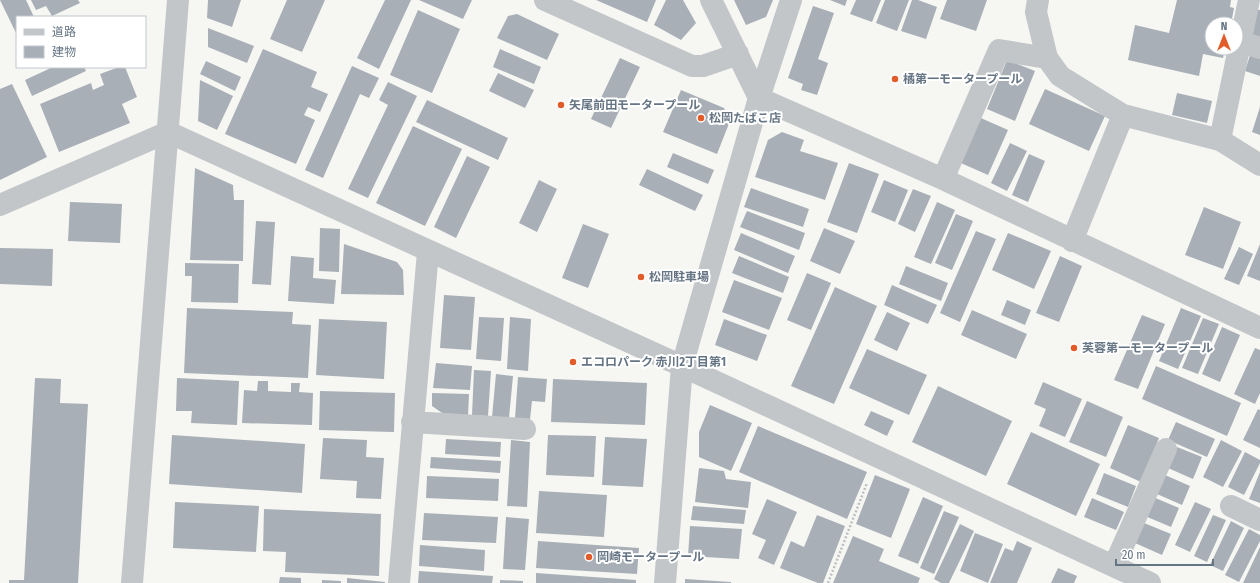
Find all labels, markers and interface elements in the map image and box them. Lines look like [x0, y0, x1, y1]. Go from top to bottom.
legend [16, 16, 146, 68]
north arrow [1204, 16, 1244, 56]
text: N [1221, 20, 1227, 33]
text: 道路 [52, 25, 76, 39]
text: 建物 [52, 45, 76, 59]
place label: 橘第一モータープール [903, 72, 1022, 86]
marker: 橘第一モータープール [890, 74, 900, 84]
place label: 矢尾前田モータープール [569, 98, 700, 112]
marker: 矢尾前田モータープール [556, 100, 566, 110]
place label: 松岡たばこ店 [709, 111, 781, 125]
marker: 松岡たばこ店 [696, 113, 706, 123]
place label: 松岡駐車場 [649, 270, 709, 284]
marker: 松岡駐車場 [636, 272, 646, 282]
place label: 芙蓉第一モータープール [1082, 341, 1213, 355]
marker: 芙蓉第一モータープール [1069, 343, 1079, 353]
place label: エコロパーク 赤川2丁目第1 [581, 355, 726, 369]
marker: エコロパーク 赤川2丁目第1 [568, 357, 578, 367]
scale bar [1116, 541, 1213, 567]
text: 20 m [1122, 548, 1146, 562]
place label: 岡崎モータープール [597, 550, 704, 564]
marker: 岡崎モータープール [584, 552, 594, 562]

